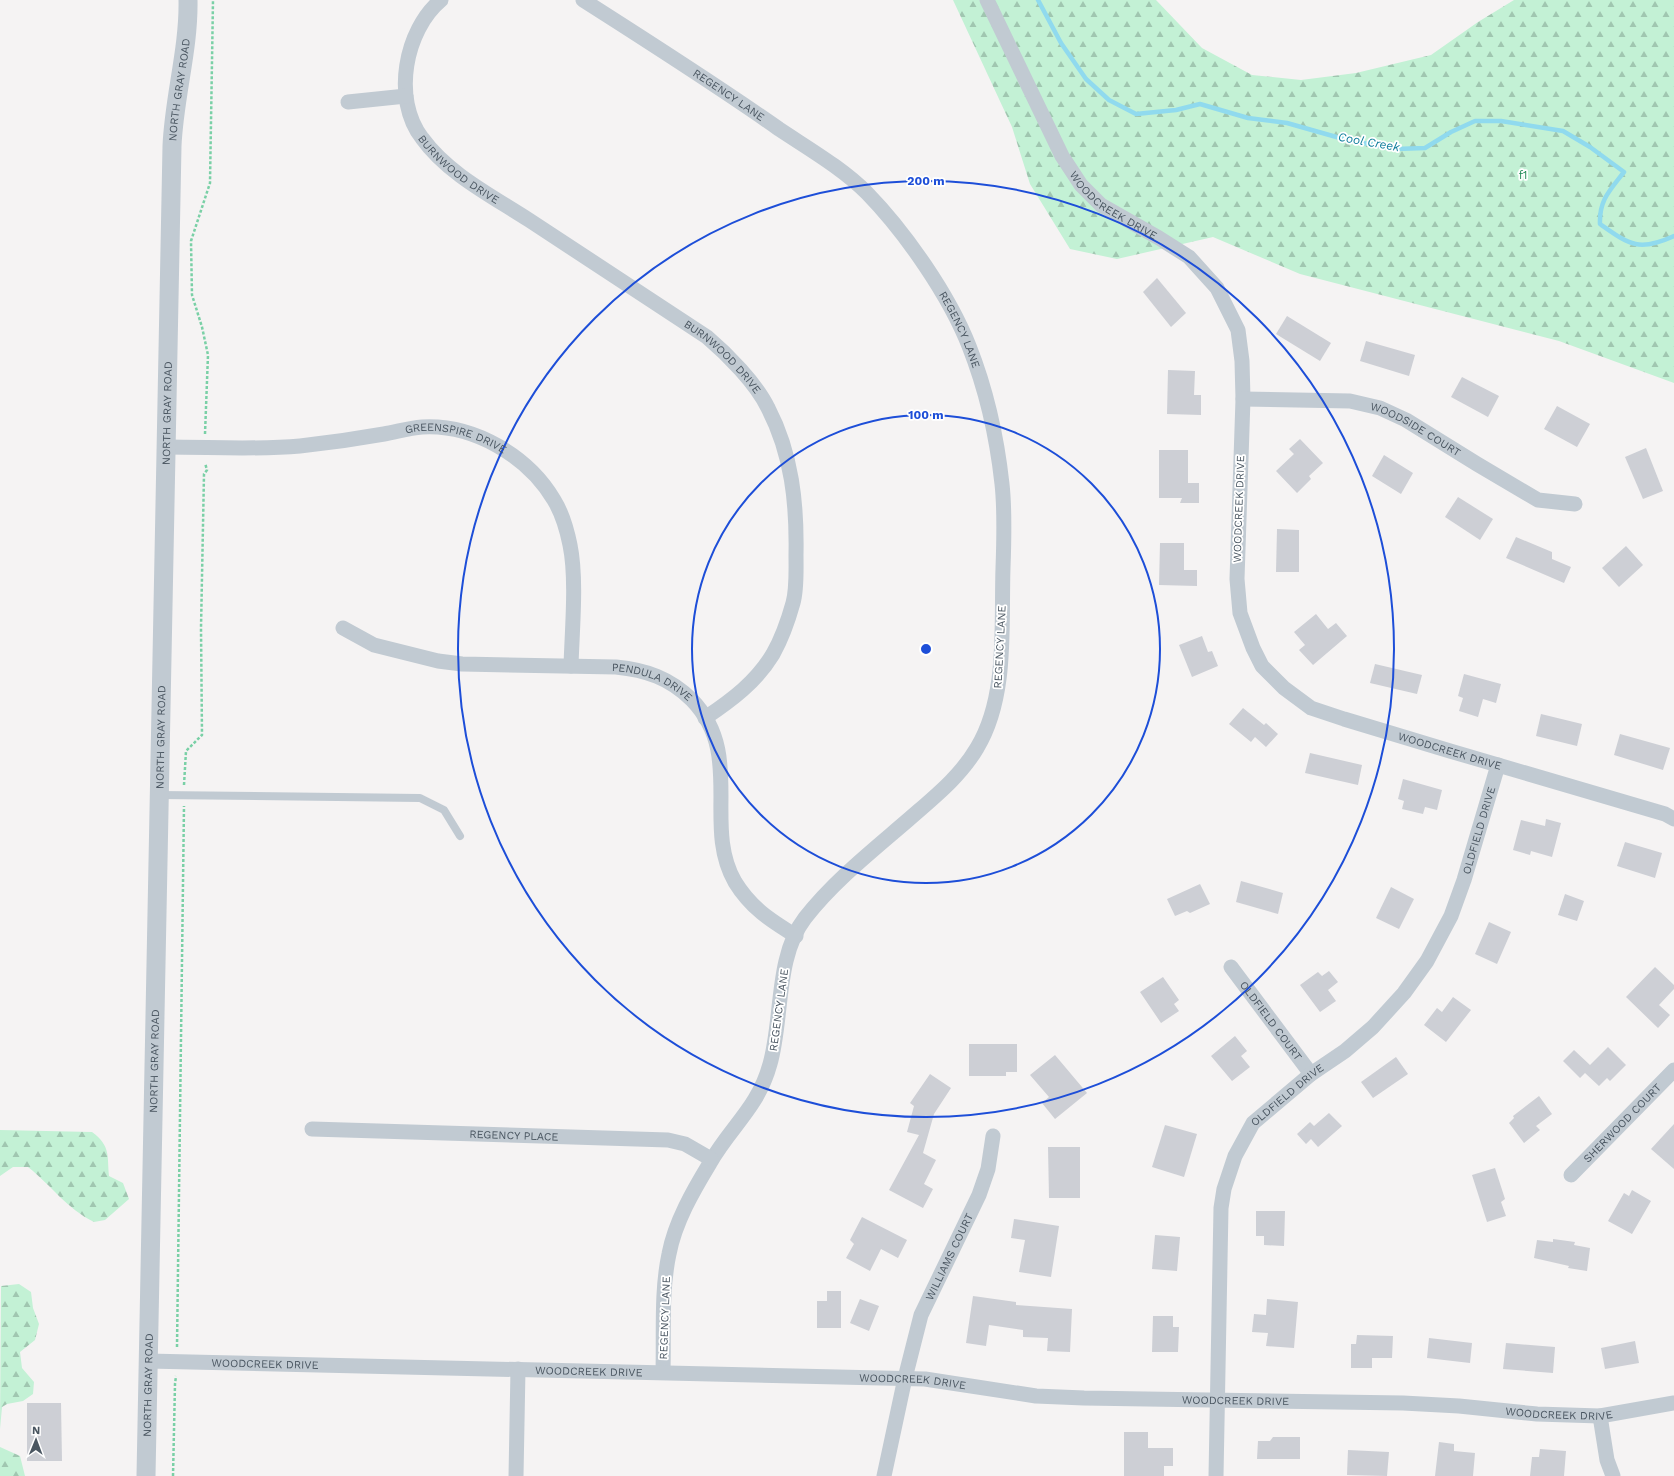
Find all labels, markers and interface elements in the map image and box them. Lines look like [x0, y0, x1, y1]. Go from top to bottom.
street label: NORTH GRAY ROAD [166, 37, 192, 142]
street label: REGENCY LANE [691, 66, 767, 123]
water label: Cool Creek [1337, 130, 1401, 154]
street label: BURNWOOD DRIVE [415, 132, 502, 206]
street label: WOODCREEK DRIVE [1067, 169, 1160, 242]
park label: f1 [1519, 169, 1527, 182]
text: 200 m [907, 174, 945, 188]
street label: REGENCY LANE [937, 289, 983, 370]
street label: BURNWOOD DRIVE [682, 317, 764, 396]
street label: NORTH GRAY ROAD [159, 361, 174, 465]
street label: WOODSIDE COURT [1369, 400, 1463, 459]
text: 100 m [908, 408, 944, 422]
street label: GREENSPIRE DRIVE [404, 420, 509, 456]
street label: WOODCREEK DRIVE [1231, 455, 1247, 563]
street label: REGENCY LANE [991, 605, 1009, 689]
centre of rings [919, 642, 933, 656]
street label: PENDULA DRIVE [612, 660, 695, 704]
street label: NORTH GRAY ROAD [153, 685, 168, 789]
street label: WOODCREEK DRIVE [1397, 729, 1503, 772]
street label: OLDFIELD DRIVE [1460, 785, 1498, 876]
street label: REGENCY LANE [767, 968, 791, 1052]
street label: OLDFIELD COURT [1237, 979, 1305, 1063]
street label: NORTH GRAY ROAD [147, 1009, 162, 1113]
street label: OLDFIELD DRIVE [1248, 1061, 1326, 1129]
street label: SHERWOOD COURT [1581, 1080, 1664, 1165]
street label: REGENCY PLACE [469, 1127, 559, 1143]
street label: WILLIAMS COURT [923, 1211, 976, 1302]
street label: REGENCY LANE [657, 1276, 673, 1360]
street label: NORTH GRAY ROAD [140, 1333, 155, 1437]
street label: WOODCREEK DRIVE [211, 1356, 319, 1371]
street label: WOODCREEK DRIVE [535, 1363, 643, 1379]
street label: WOODCREEK DRIVE [859, 1371, 967, 1392]
street label: WOODCREEK DRIVE [1182, 1393, 1289, 1408]
street label: WOODCREEK DRIVE [1505, 1404, 1614, 1423]
north arrow [16, 1420, 56, 1460]
text: N [32, 1424, 40, 1437]

